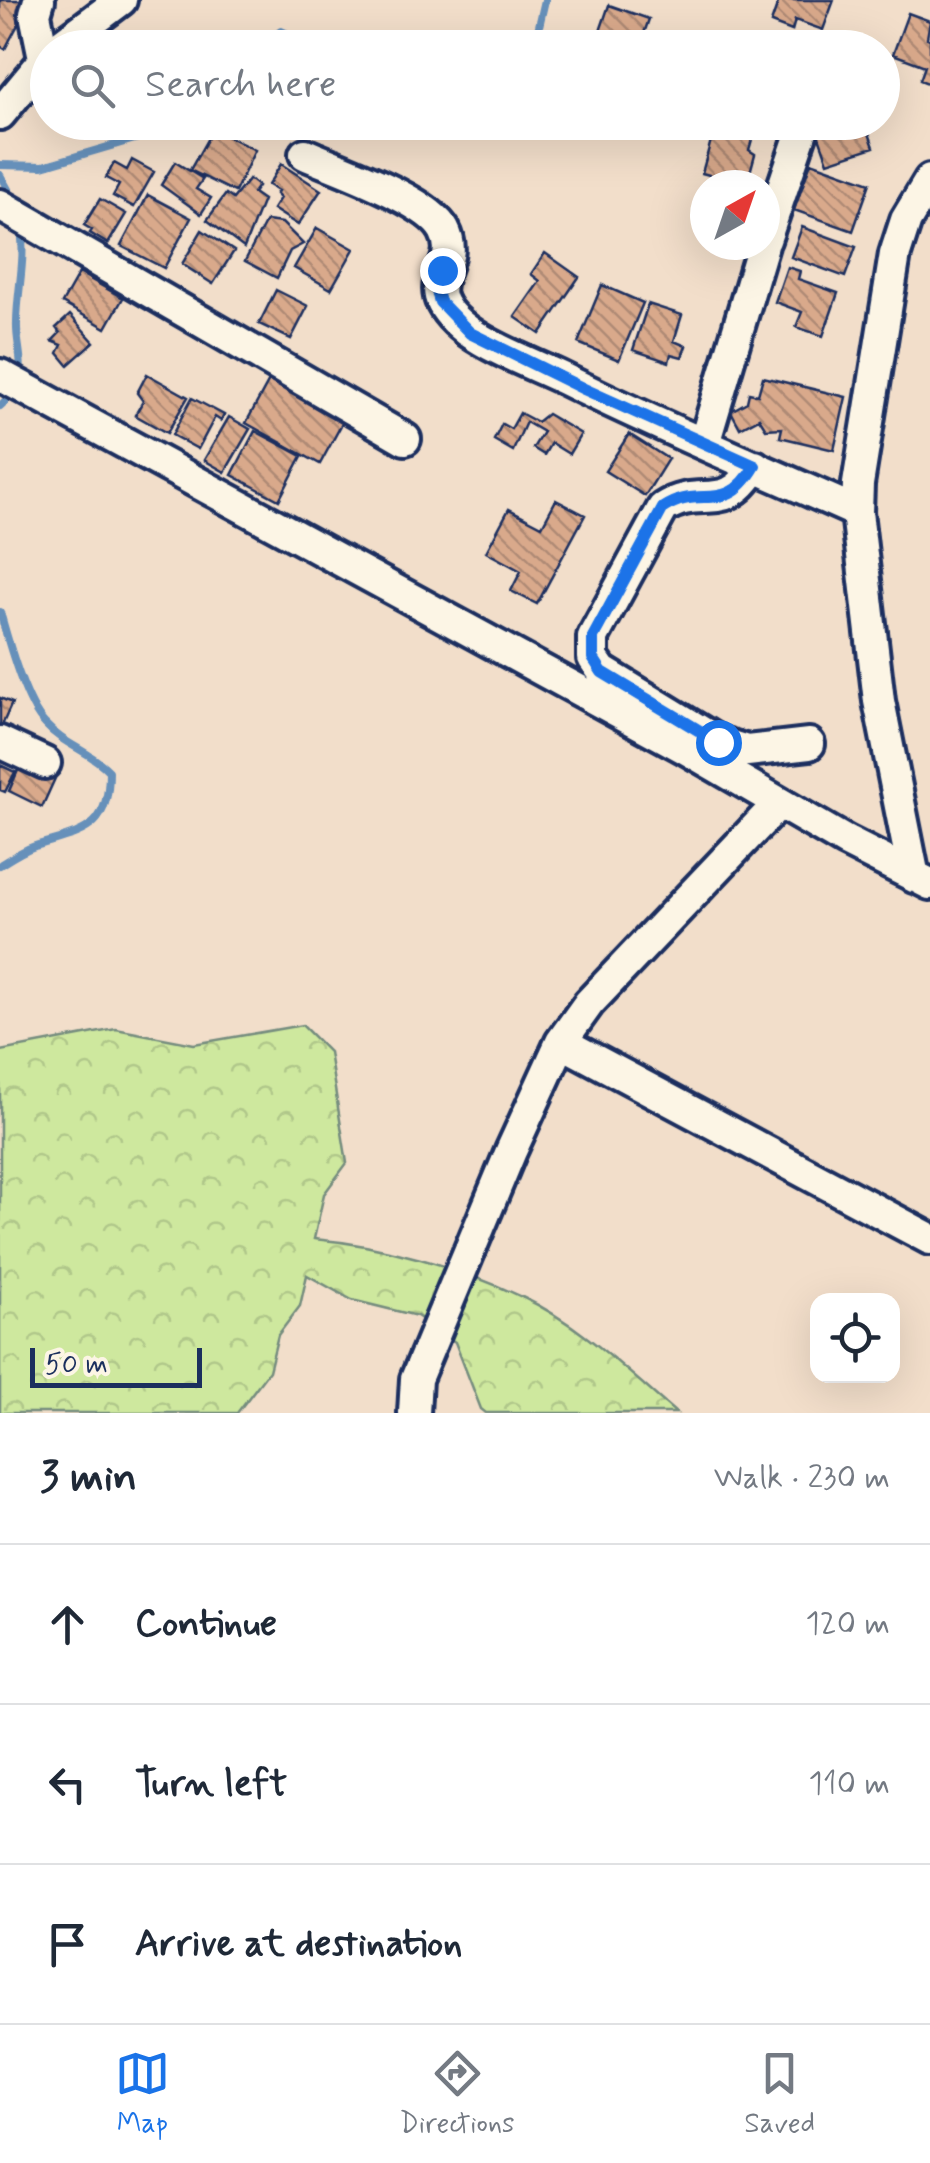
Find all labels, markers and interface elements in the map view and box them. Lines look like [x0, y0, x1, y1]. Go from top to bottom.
search box [30, 30, 900, 140]
icon: search [65, 58, 120, 113]
text: Search here [145, 61, 336, 110]
north arrow [690, 170, 780, 260]
route end [420, 248, 466, 294]
route start [696, 720, 742, 766]
map controls [810, 1293, 900, 1383]
button: locate [810, 1293, 900, 1383]
scale bar [30, 1343, 202, 1388]
text: 50 m [45, 1347, 108, 1384]
text: 3 min [40, 1451, 137, 1506]
text: Walk · 230 m [714, 1457, 890, 1499]
icon: ahead [40, 1597, 95, 1652]
text: Continue [135, 1600, 277, 1649]
text: 120 m [805, 1603, 890, 1645]
icon: left [40, 1757, 95, 1812]
text: Turn left [135, 1760, 287, 1809]
text: 110 m [809, 1763, 890, 1805]
icon: arrive [40, 1917, 95, 1972]
text: Arrive at destination [135, 1920, 462, 1969]
tab: Map [115, 2046, 170, 2143]
tab: Directions [400, 2046, 515, 2143]
tab: Saved [744, 2046, 815, 2143]

